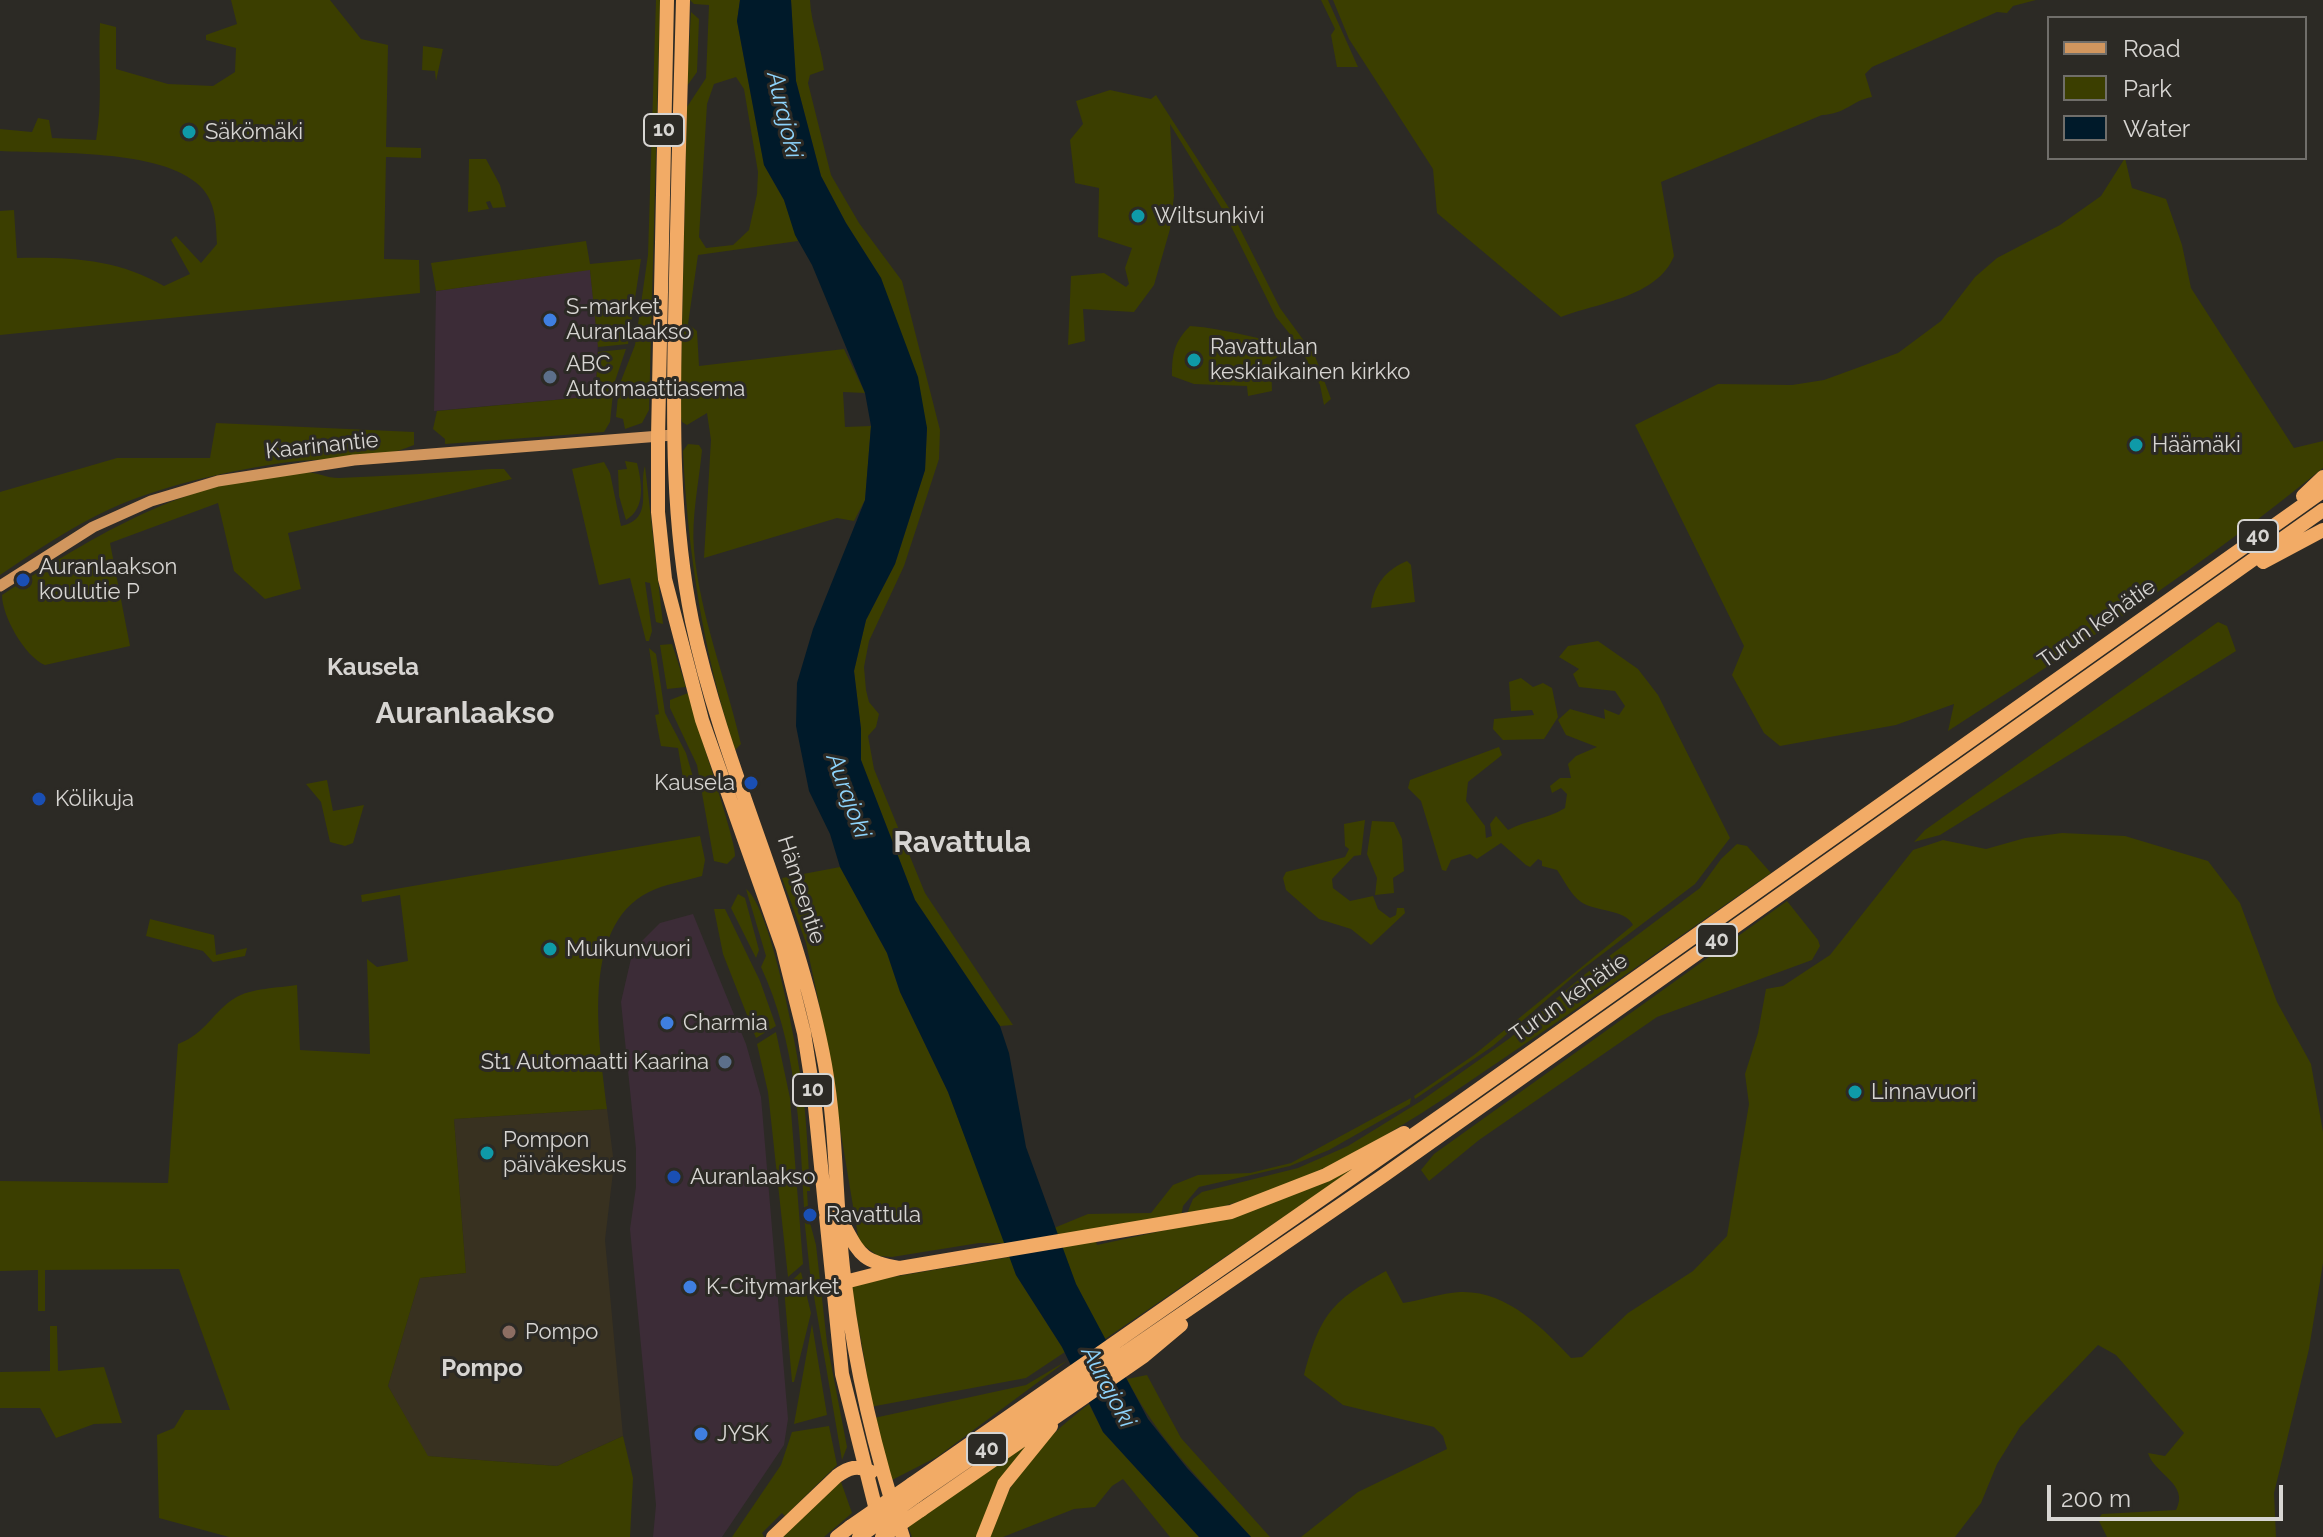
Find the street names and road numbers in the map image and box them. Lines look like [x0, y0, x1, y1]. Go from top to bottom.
road number: 10 [644, 114, 684, 146]
street label: Kaarinantie [264, 427, 380, 465]
road number: 40 [2238, 520, 2278, 552]
street label: Turun kehätie [2033, 574, 2161, 674]
street label: Hämeentie [771, 833, 831, 947]
road number: 40 [1697, 924, 1737, 956]
street label: Turun kehätie [1505, 948, 1633, 1048]
road number: 10 [793, 1074, 833, 1106]
road number: 40 [967, 1433, 1007, 1465]

